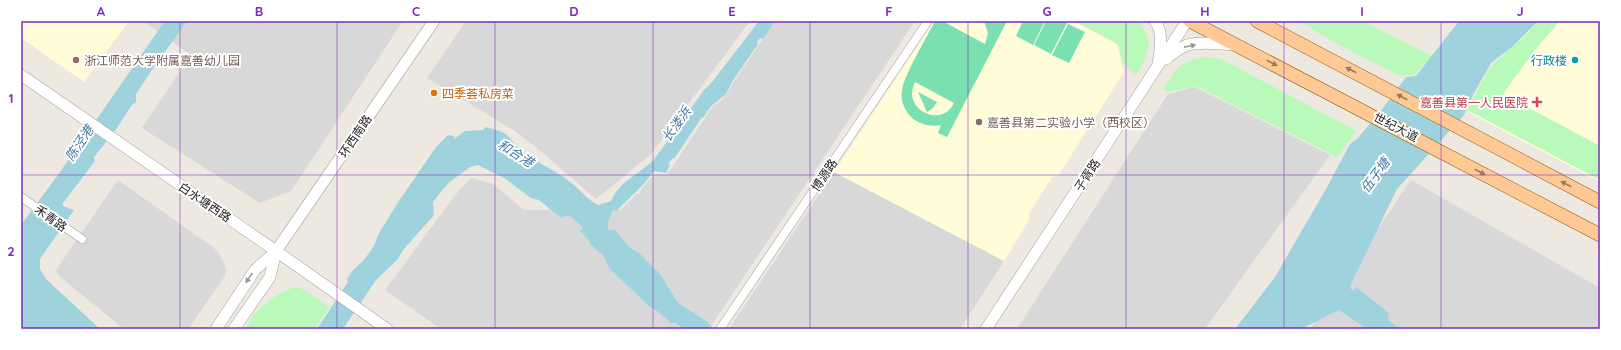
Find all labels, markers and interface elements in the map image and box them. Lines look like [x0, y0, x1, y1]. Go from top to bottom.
text: A [97, 3, 106, 19]
text: B [255, 3, 263, 19]
text: C [412, 3, 420, 19]
text: D [569, 3, 579, 19]
text: E [728, 3, 736, 19]
text: F [885, 3, 893, 19]
text: G [1042, 3, 1052, 19]
text: H [1200, 3, 1210, 19]
text: I [1360, 3, 1364, 19]
text: J [1516, 3, 1524, 19]
one-way arrow [1184, 43, 1197, 49]
place label: 浙江师范大学附属嘉善幼儿园 [84, 53, 240, 68]
place label: 行政楼 [1531, 53, 1567, 68]
marker: 浙江师范大学附属嘉善幼儿园 [71, 55, 81, 65]
marker: 行政楼 [1570, 55, 1580, 65]
one-way arrow [1266, 60, 1277, 66]
one-way arrow [1345, 67, 1357, 74]
place label: 四季荟私房菜 [442, 86, 514, 101]
marker: 四季荟私房菜 [429, 88, 439, 98]
text: 1 [8, 90, 14, 106]
one-way arrow [1396, 94, 1408, 100]
place label: 嘉善县第一人民医院 [1420, 95, 1528, 110]
marker: 嘉善县第一人民医院 [1531, 96, 1543, 108]
water label: 长溇浜 [658, 103, 695, 144]
street label: 世纪大道 [1371, 109, 1421, 145]
street label: 环西南路 [335, 112, 375, 160]
place label: 嘉善县第二实验小学（西校区） [987, 115, 1155, 130]
marker: 嘉善县第二实验小学（西校区） [974, 117, 984, 127]
water label: 陈泾港 [61, 121, 98, 164]
water label: 和合港 [495, 136, 538, 171]
water label: 伍子塘 [1357, 153, 1394, 195]
street label: 博源路 [808, 156, 840, 194]
street label: 子胥路 [1071, 156, 1103, 194]
one-way arrow [1474, 168, 1486, 175]
street label: 白水塘西路 [176, 179, 234, 225]
one-way arrow [1560, 181, 1571, 187]
street label: 禾青路 [32, 202, 70, 234]
text: 2 [7, 243, 15, 259]
one-way arrow [245, 273, 253, 283]

